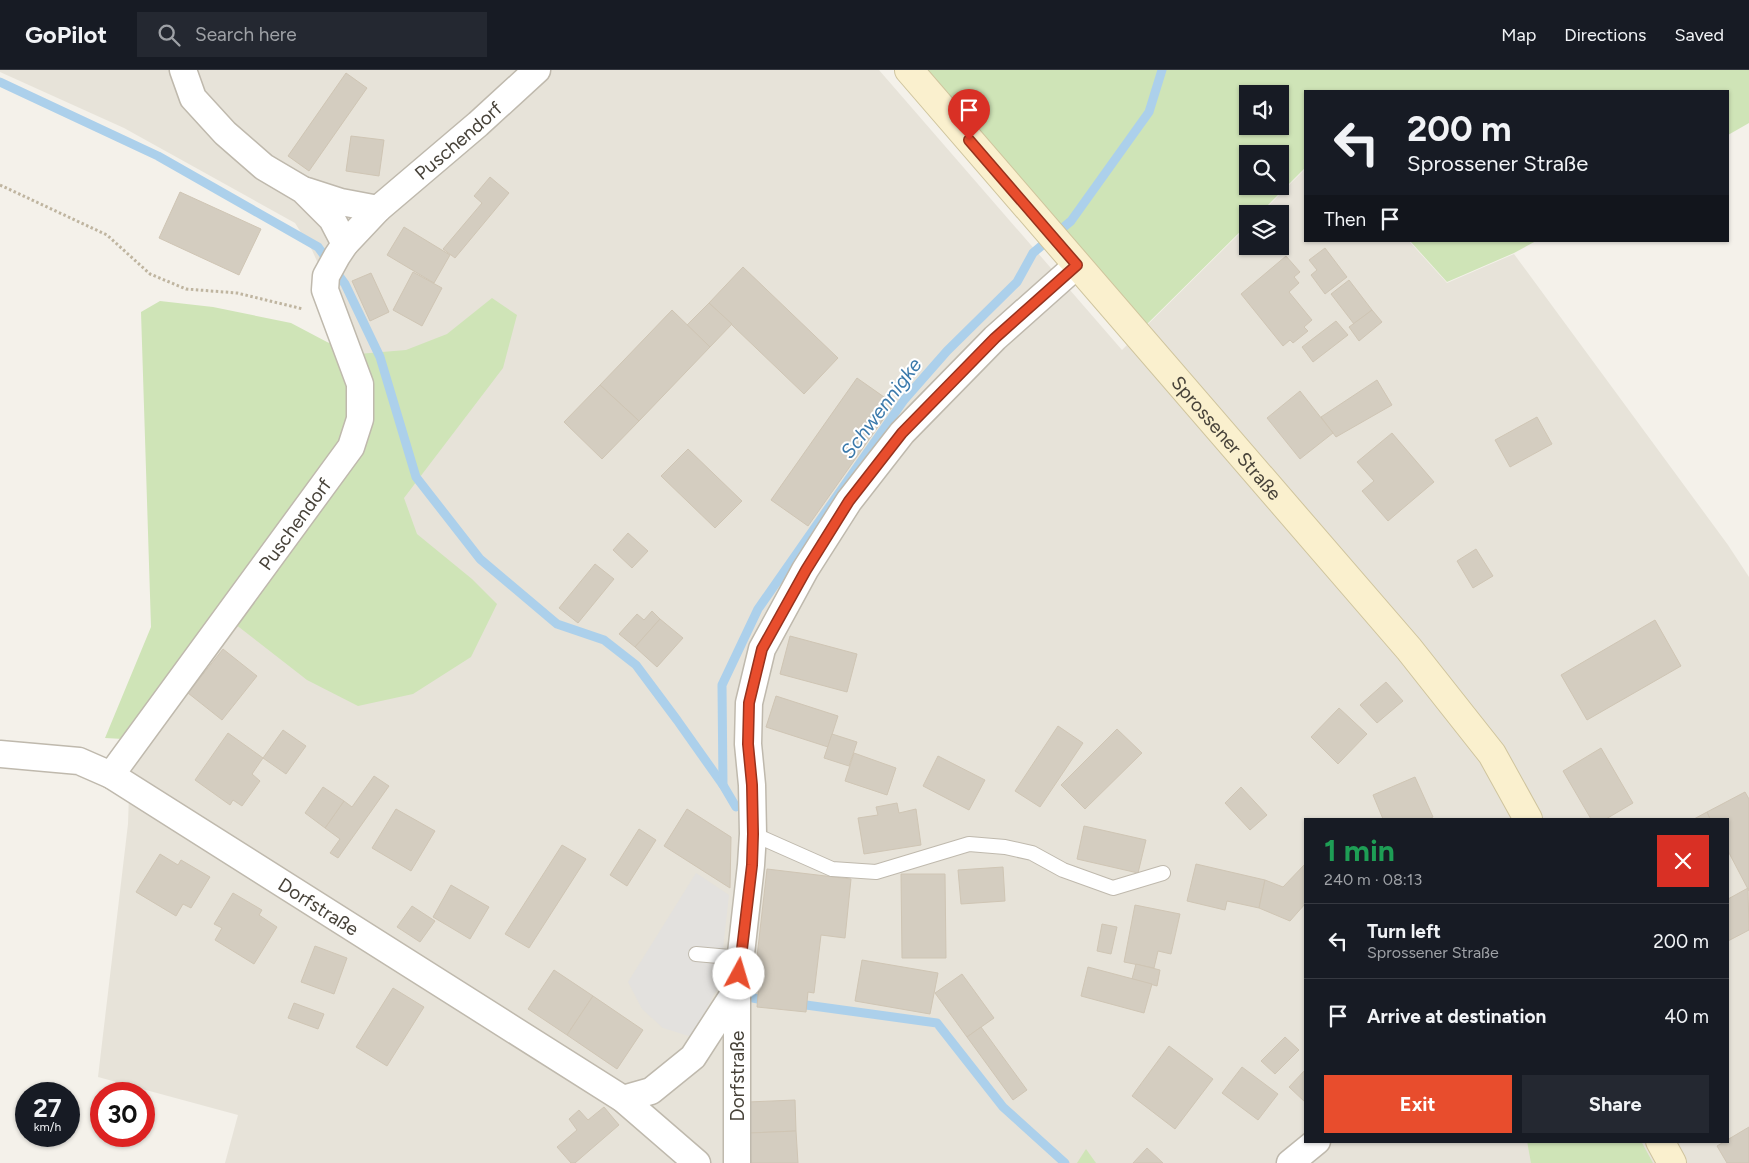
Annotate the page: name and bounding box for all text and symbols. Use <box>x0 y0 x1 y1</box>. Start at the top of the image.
search box <box>137 12 487 57</box>
text: GoPilot <box>25 20 107 49</box>
icon: search <box>155 21 183 49</box>
text: Search here <box>195 23 297 46</box>
text: Map <box>1501 24 1536 46</box>
text: Directions <box>1564 24 1646 46</box>
text: Saved <box>1674 24 1724 46</box>
map controls <box>1239 85 1289 255</box>
button: sound <box>1239 85 1289 135</box>
pin <box>948 89 990 140</box>
street label: Puschendorf <box>410 96 507 184</box>
icon: arrive <box>955 96 983 124</box>
text: 200 m <box>1407 108 1511 150</box>
icon: left <box>1324 110 1389 175</box>
button: search <box>1239 145 1289 195</box>
text: Sprossener Straße <box>1407 150 1588 177</box>
button: layers <box>1239 205 1289 255</box>
icon: arrive <box>1376 205 1404 233</box>
text: Then <box>1324 208 1366 231</box>
water label: Schwennigke <box>835 353 927 463</box>
street label: Sprossener Straße <box>1167 371 1287 505</box>
street label: Puschendorf <box>254 474 336 574</box>
text: 1 min <box>1324 832 1395 869</box>
button: close <box>1657 835 1709 887</box>
text: 240 m · 08:13 <box>1324 870 1422 889</box>
street label: Dorfstraße <box>274 872 363 940</box>
text: Turn left <box>1367 920 1441 943</box>
icon: left <box>1324 927 1352 955</box>
text: 200 m <box>1653 930 1709 953</box>
text: Sprossener Straße <box>1367 943 1499 962</box>
position arrow <box>712 947 764 999</box>
icon: arrive <box>1324 1002 1352 1030</box>
text: Arrive at destination <box>1367 1005 1546 1028</box>
text: 40 m <box>1664 1005 1709 1028</box>
street label: Dorfstraße <box>726 1031 749 1121</box>
button: Exit <box>1324 1075 1512 1133</box>
button: Share <box>1522 1075 1709 1133</box>
speed limit sign: 30 <box>90 1082 155 1147</box>
text: 27 <box>33 1093 62 1123</box>
text: km/h <box>34 1120 61 1134</box>

